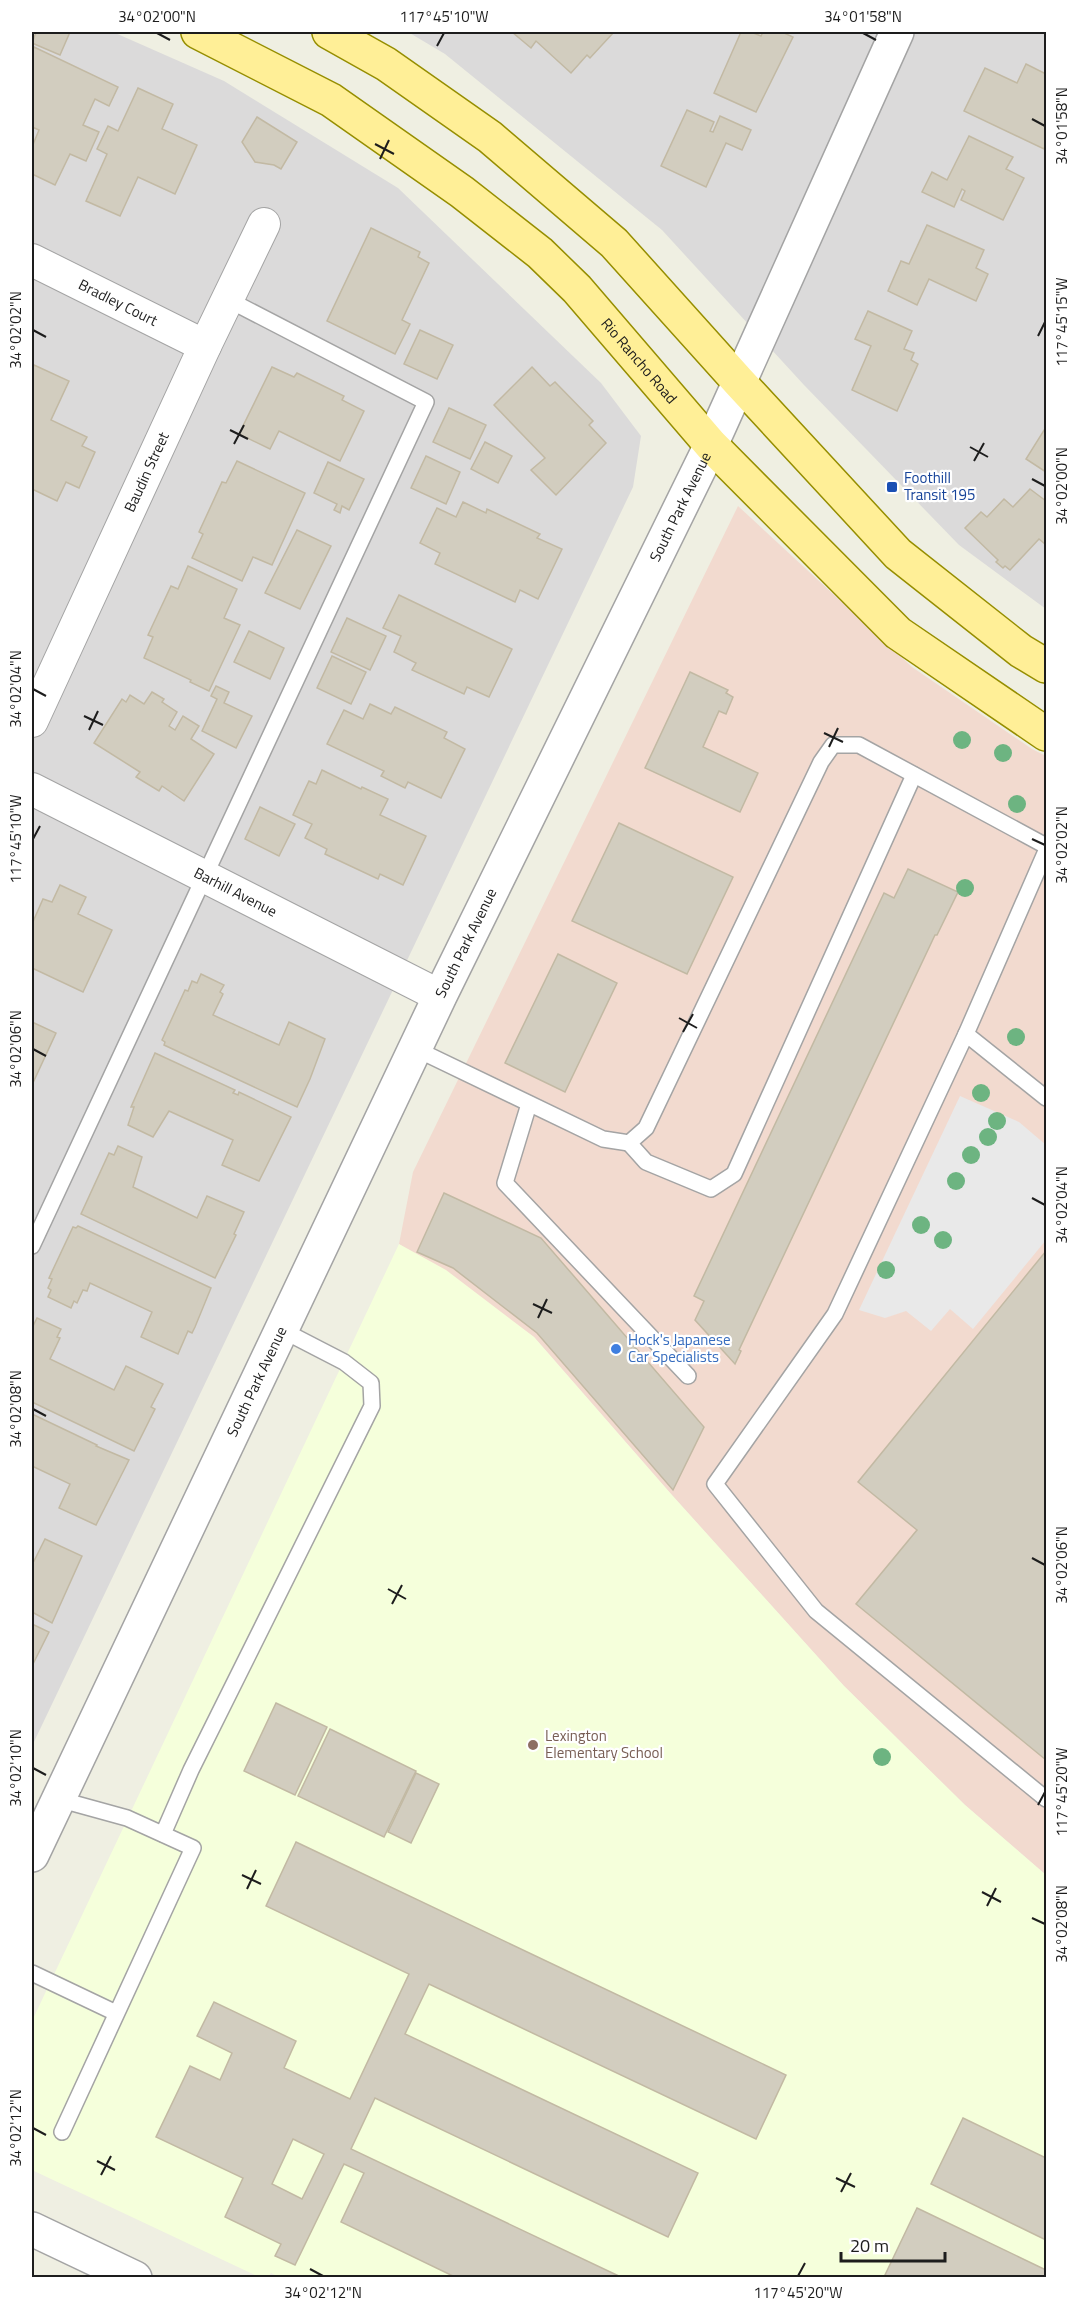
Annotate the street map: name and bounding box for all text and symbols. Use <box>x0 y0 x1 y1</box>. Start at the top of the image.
text: 34°02'00"N <box>118 5 196 28</box>
text: 117°45'10"W <box>399 5 489 28</box>
text: 34°01'58"N <box>824 5 902 28</box>
text: 34°01'58"N <box>1050 87 1073 165</box>
street label: Bradley Court <box>75 273 162 332</box>
text: 117°45'15"W <box>1050 277 1073 367</box>
text: 34°02'02"N <box>4 291 27 369</box>
street label: Rio Rancho Road <box>596 313 683 409</box>
street label: Baudin Street <box>118 427 175 516</box>
text: 34°02'00"N <box>1050 447 1073 525</box>
street label: South Park Avenue <box>643 448 717 565</box>
place label: Foothill Transit 195 <box>904 466 975 506</box>
marker: Foothill Transit 195 <box>885 480 899 494</box>
text: 34°02'04"N <box>4 650 27 728</box>
text: 117°45'10"W <box>4 794 27 884</box>
text: 34°02'02"N <box>1050 806 1073 884</box>
street label: Barhill Avenue <box>190 861 281 922</box>
street label: South Park Avenue <box>429 884 502 1002</box>
text: 34°02'06"N <box>4 1010 27 1088</box>
text: 34°02'04"N <box>1050 1166 1073 1244</box>
street label: South Park Avenue <box>220 1322 292 1440</box>
place label: Hock's Japanese Car Specialists <box>628 1328 730 1368</box>
marker: Hock's Japanese Car Specialists <box>609 1342 623 1356</box>
text: 34°02'08"N <box>4 1370 27 1448</box>
text: 34°02'06"N <box>1050 1526 1073 1604</box>
place label: Lexington Elementary School <box>545 1724 663 1764</box>
text: 34°02'10"N <box>4 1729 27 1807</box>
marker: Lexington Elementary School <box>526 1738 540 1752</box>
text: 117°45'20"W <box>1050 1747 1073 1837</box>
text: 34°02'08"N <box>1050 1885 1073 1963</box>
text: 34°02'12"N <box>4 2089 27 2167</box>
scale bar <box>841 2225 944 2263</box>
text: 20 m <box>850 2232 889 2259</box>
text: 34°02'12"N <box>284 2281 362 2304</box>
text: 117°45'20"W <box>753 2281 843 2304</box>

